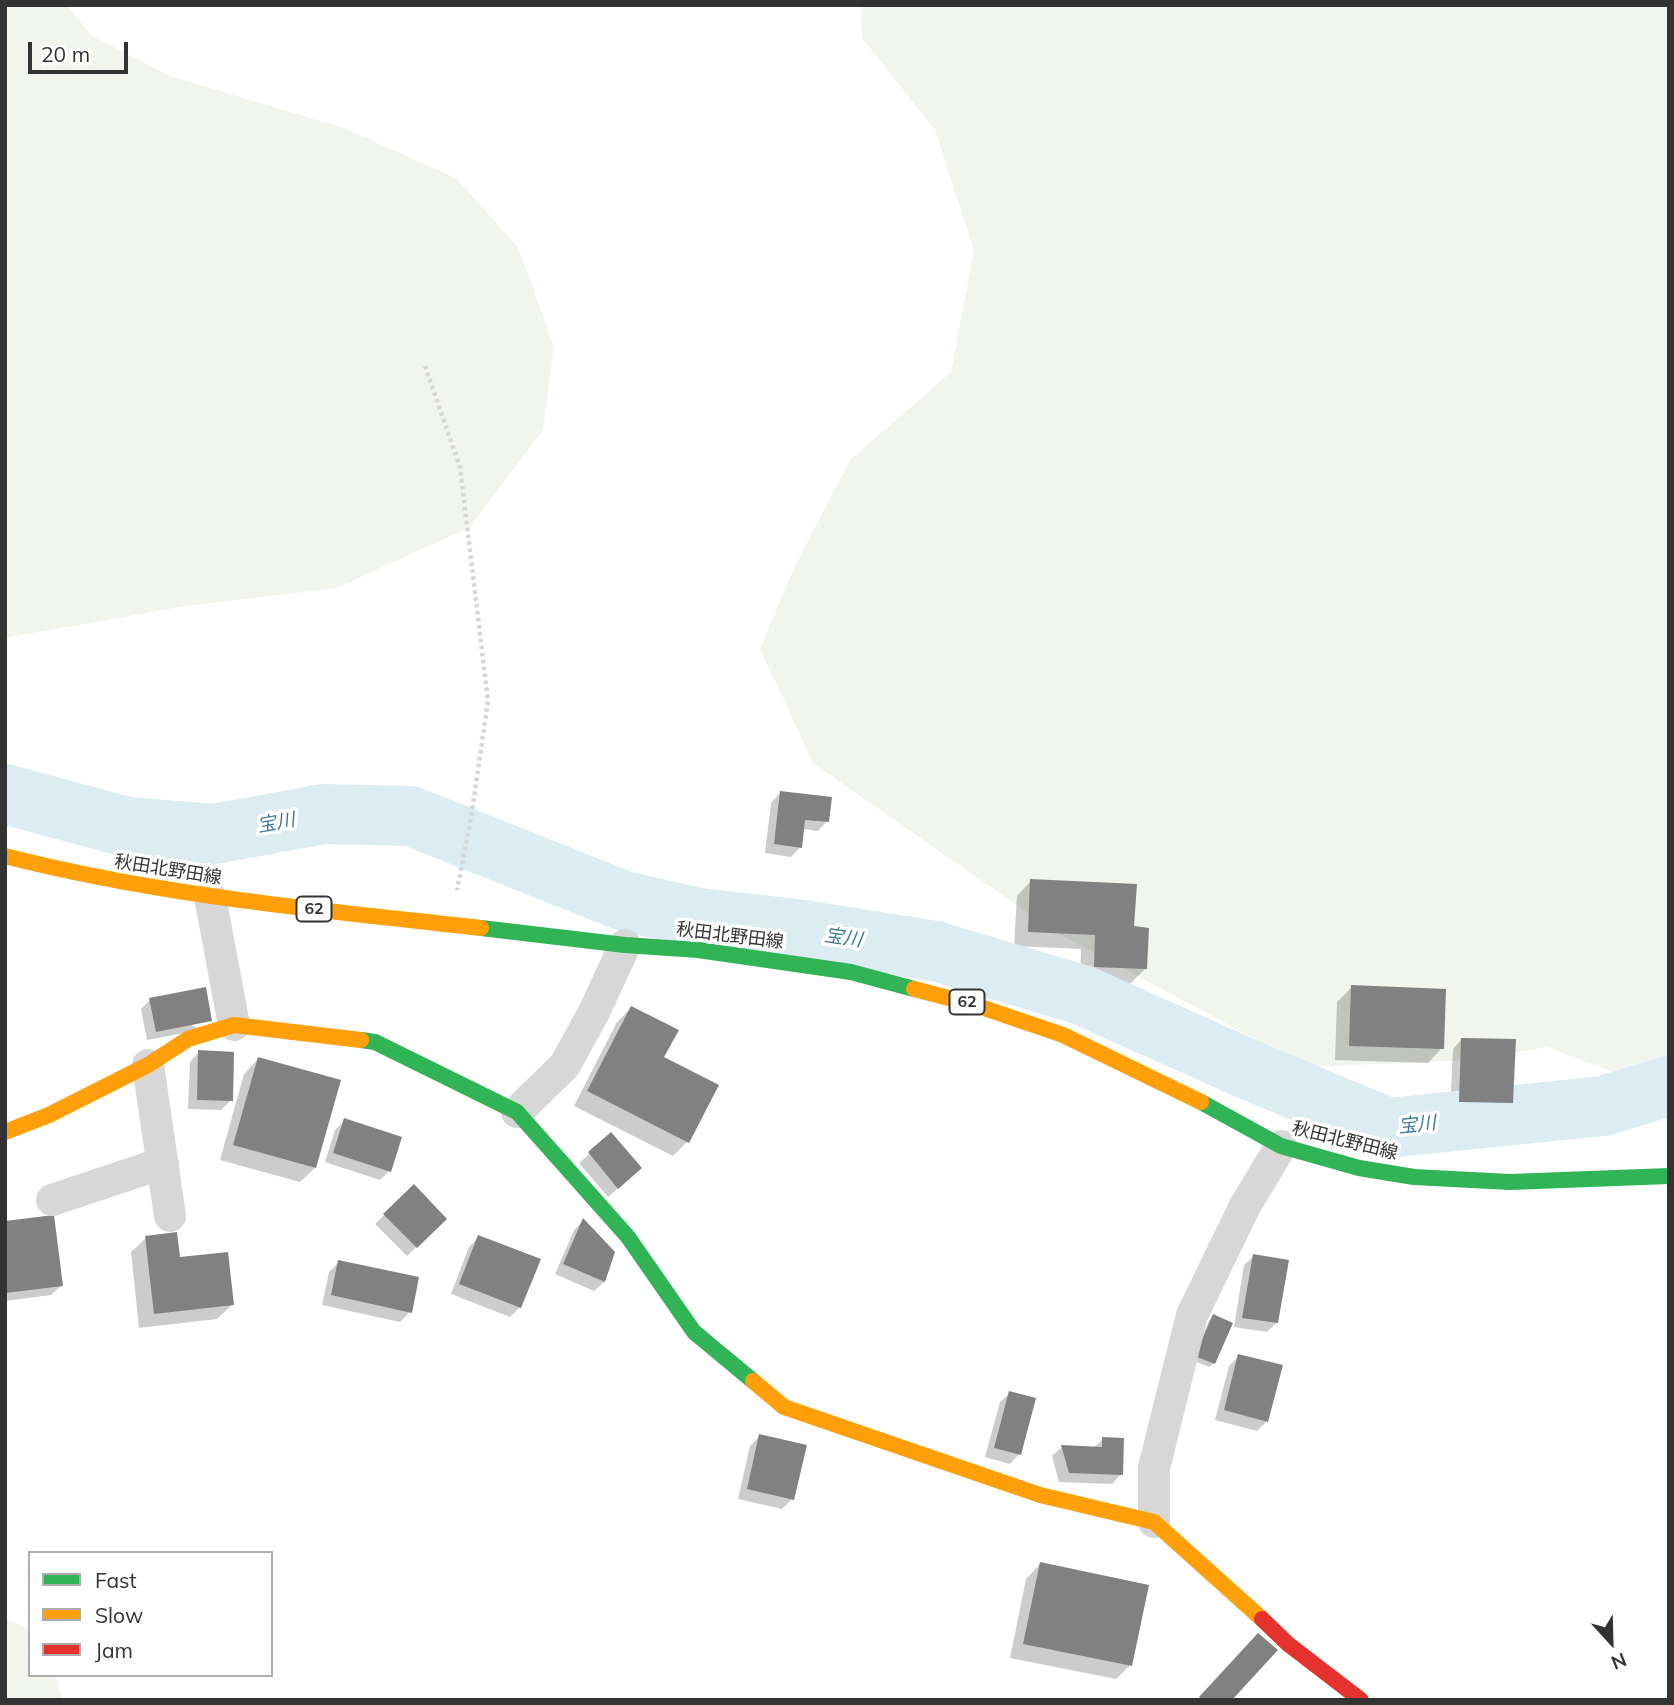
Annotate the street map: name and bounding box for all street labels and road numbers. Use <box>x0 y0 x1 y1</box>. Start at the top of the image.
street label: 秋田北野田線 <box>113 851 223 889</box>
road number: 62 <box>296 897 332 922</box>
street label: 秋田北野田線 <box>675 919 785 953</box>
road number: 62 <box>950 990 984 1014</box>
street label: 秋田北野田線 <box>1290 1117 1400 1165</box>

